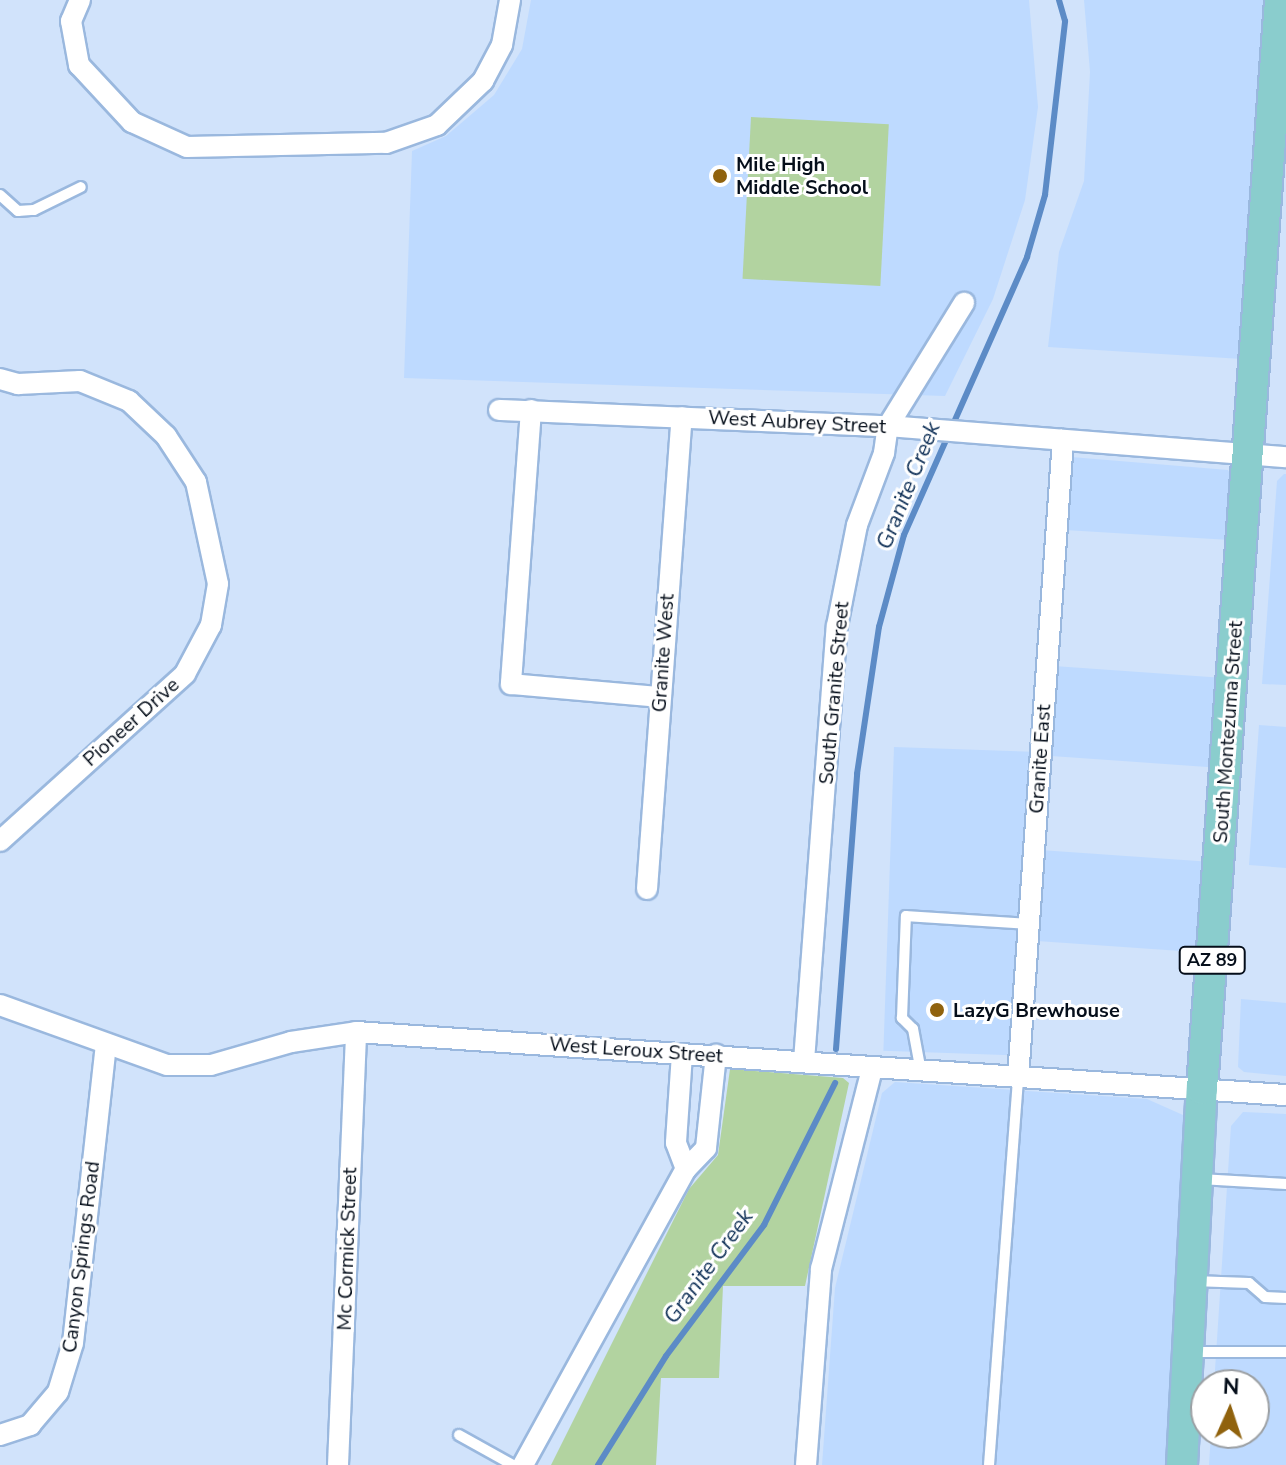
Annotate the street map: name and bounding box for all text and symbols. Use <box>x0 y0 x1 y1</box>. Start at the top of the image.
place label: Mile High Middle School <box>736 152 868 199</box>
marker: Mile High Middle School <box>711 167 729 185</box>
street label: West Aubrey Street <box>707 405 887 439</box>
water label: Granite Creek <box>871 419 947 553</box>
street label: Granite West <box>647 593 679 713</box>
street label: South Granite Street <box>814 601 854 785</box>
street label: South Montezuma Street <box>1208 620 1248 844</box>
street label: Pioneer Drive <box>78 673 184 771</box>
street label: Granite East <box>1024 704 1056 814</box>
road number: AZ 89 <box>1178 946 1246 974</box>
place label: LazyG Brewhouse <box>953 998 1120 1022</box>
marker: LazyG Brewhouse <box>928 1001 946 1019</box>
street label: West Leroux Street <box>548 1032 724 1068</box>
street label: Canyon Springs Road <box>57 1160 105 1354</box>
street label: Mc Cormick Street <box>332 1167 362 1331</box>
water label: Granite Creek <box>659 1205 759 1329</box>
north arrow <box>1190 1369 1270 1449</box>
text: N <box>1222 1372 1240 1402</box>

